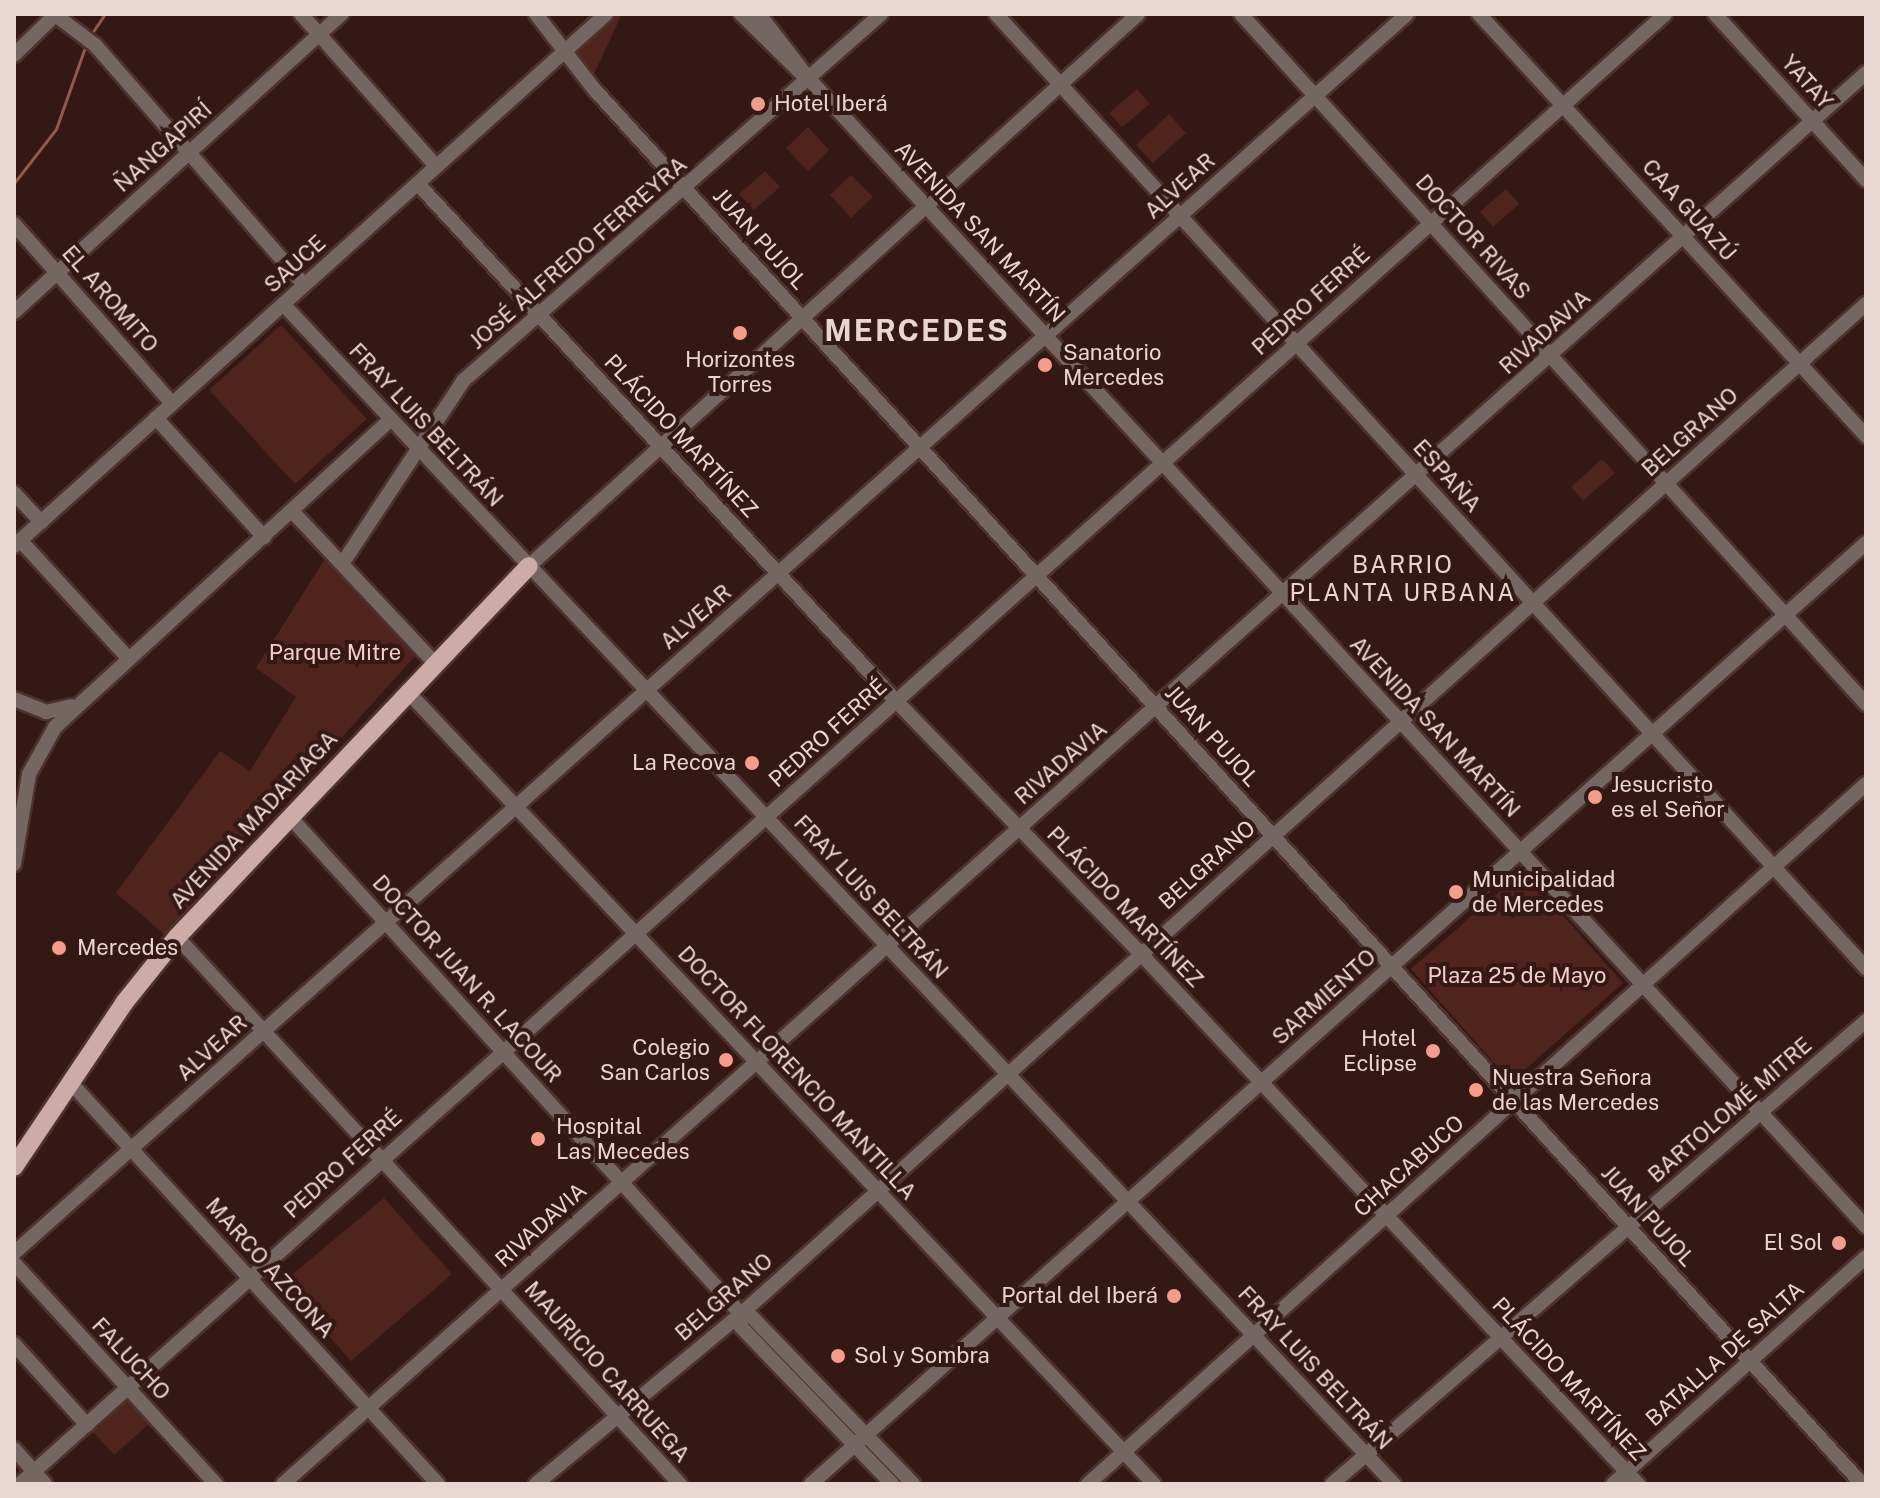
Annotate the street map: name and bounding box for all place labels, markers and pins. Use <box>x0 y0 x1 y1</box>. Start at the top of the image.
place label: Hotel Iberá <box>774 91 888 117</box>
marker: Hotel Iberá <box>749 95 767 113</box>
marker: Horizontes Torres <box>731 324 749 342</box>
place label: Sanatorio Mercedes <box>1063 339 1164 390</box>
place label: Horizontes Torres <box>685 346 795 398</box>
marker: Sanatorio Mercedes <box>1034 354 1056 376</box>
place label: La Recova <box>632 750 736 776</box>
marker: La Recova <box>743 754 761 772</box>
place label: Jesucristo es el Señor <box>1611 771 1725 822</box>
marker: Jesucristo es el Señor <box>1586 788 1604 806</box>
place label: Municipalidad de Mercedes <box>1472 866 1615 918</box>
marker: Municipalidad de Mercedes <box>1447 883 1465 901</box>
place label: Mercedes <box>77 935 178 961</box>
marker: Mercedes <box>48 937 70 959</box>
place label: Hotel Eclipse <box>1343 1025 1417 1076</box>
place label: Colegio San Carlos <box>600 1034 710 1086</box>
marker: Hotel Eclipse <box>1424 1042 1442 1060</box>
marker: Colegio San Carlos <box>717 1051 735 1069</box>
place label: Nuestra Señora de las Mercedes <box>1492 1064 1659 1116</box>
marker: Nuestra Señora de las Mercedes <box>1467 1081 1485 1099</box>
place label: Hospital Las Mecedes <box>556 1113 690 1164</box>
marker: Hospital Las Mecedes <box>527 1128 549 1150</box>
place label: El Sol <box>1764 1230 1823 1256</box>
marker: El Sol <box>1830 1234 1848 1252</box>
place label: Portal del Iberá <box>1001 1283 1158 1309</box>
marker: Portal del Iberá <box>1165 1287 1183 1305</box>
place label: Sol y Sombra <box>854 1343 990 1369</box>
marker: Sol y Sombra <box>829 1347 847 1365</box>

